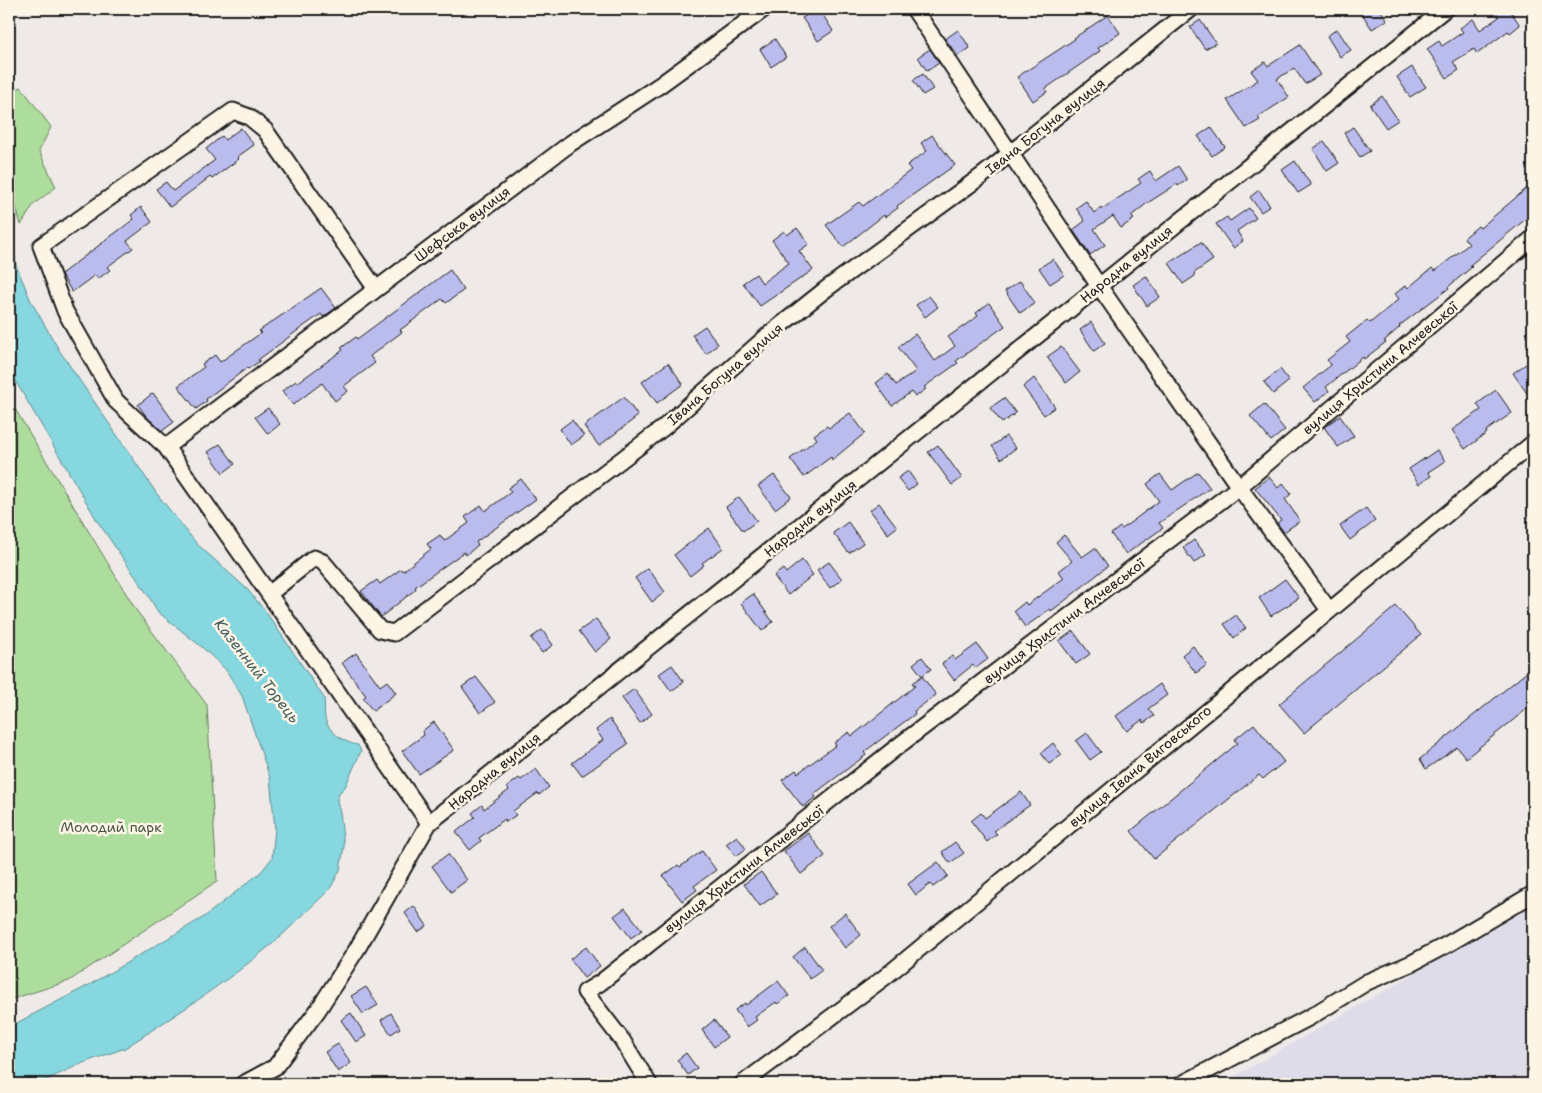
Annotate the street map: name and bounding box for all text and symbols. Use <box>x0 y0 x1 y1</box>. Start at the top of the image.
street label: Івана Богуна вулиця <box>982 74 1108 178</box>
street label: Шефська вулиця <box>411 182 513 266</box>
street label: Народна вулиця <box>1076 221 1176 307</box>
street label: вулиця Христини Алчевської <box>1299 297 1462 438</box>
street label: Івана Богуна вулиця <box>664 319 786 429</box>
street label: Народна вулиця <box>760 475 860 561</box>
street label: вулиця Христини Алчевської <box>980 554 1149 688</box>
water label: Казенний Торець <box>210 615 304 728</box>
street label: вулиця Івана Виговського <box>1065 701 1215 831</box>
street label: Народна вулиця <box>444 728 544 814</box>
street label: вулиця Христини Алчевської <box>661 801 828 937</box>
park label: Молодий парк <box>60 818 162 836</box>

